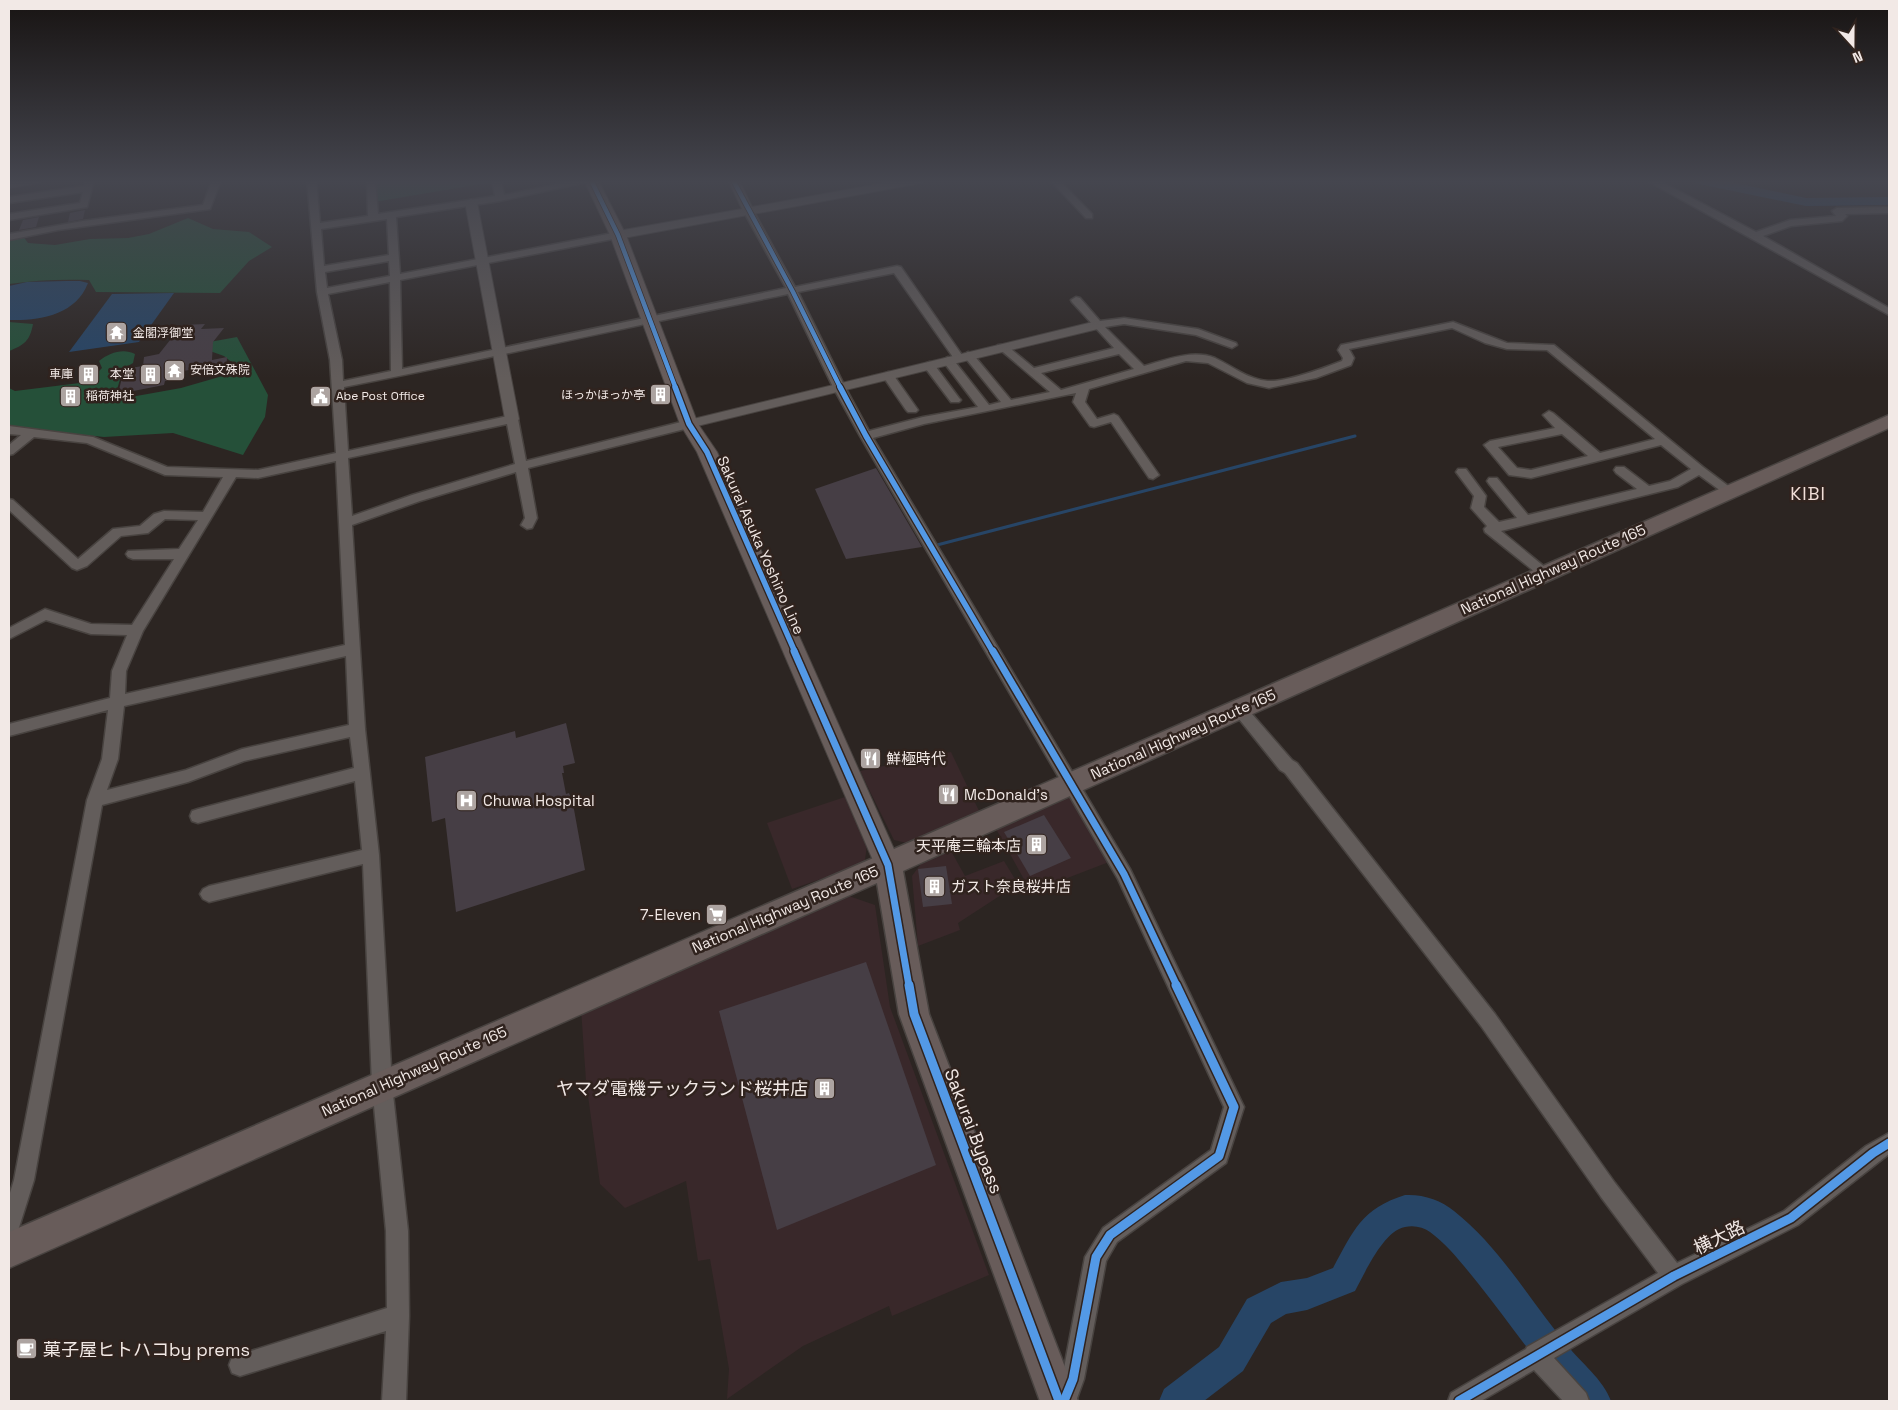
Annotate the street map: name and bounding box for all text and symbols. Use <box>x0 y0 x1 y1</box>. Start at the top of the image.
north arrow <box>1828 20 1878 70</box>
text: N <box>1850 47 1865 67</box>
temple icon: 金閣浮御堂 <box>105 321 129 345</box>
place label: 金閣浮御堂 <box>133 325 193 341</box>
temple icon: 安倍文殊院 <box>162 358 186 382</box>
building icon: 車庫 <box>77 362 101 386</box>
building icon: 本堂 <box>138 362 162 386</box>
place label: 安倍文殊院 <box>190 362 250 378</box>
place label: 車庫 <box>49 366 73 382</box>
place label: 本堂 <box>110 366 134 382</box>
building icon: ほっかほっか亭 <box>649 383 673 407</box>
building icon: 稲荷神社 <box>58 384 82 408</box>
public building icon: Abe Post Office <box>308 384 332 408</box>
place label: ほっかほっか亭 <box>561 387 645 403</box>
place label: 稲荷神社 <box>86 388 134 404</box>
place label: Abe Post Office <box>336 388 425 404</box>
street label: Sakurai Asuka Yoshino Line <box>713 453 809 637</box>
district label: KIBI <box>1790 482 1826 505</box>
street label: National Highway Route 165 <box>1457 520 1649 618</box>
street label: National Highway Route 165 <box>1087 685 1279 783</box>
restaurant icon: 鮮極時代 <box>858 746 882 770</box>
place label: 鮮極時代 <box>886 749 946 768</box>
restaurant icon: McDonald's <box>936 782 960 806</box>
place label: McDonald's <box>964 785 1048 804</box>
hospital icon: Chuwa Hospital <box>455 788 479 812</box>
place label: Chuwa Hospital <box>483 791 595 810</box>
building icon: 天平庵三輪本店 <box>1025 833 1049 857</box>
place label: 天平庵三輪本店 <box>916 836 1021 855</box>
street label: National Highway Route 165 <box>689 861 881 957</box>
building icon: ガスト奈良桜井店 <box>923 874 947 898</box>
place label: ガスト奈良桜井店 <box>951 877 1071 896</box>
supermarket icon: 7-Eleven <box>705 902 729 926</box>
place label: 7-Eleven <box>640 905 701 924</box>
street label: National Highway Route 165 <box>318 1022 510 1120</box>
street label: Sakurai Bypass <box>940 1065 1008 1197</box>
building icon: ヤマダ電機テックランド桜井店 <box>812 1076 836 1100</box>
place label: ヤマダ電機テックランド桜井店 <box>556 1077 808 1100</box>
street label: 横大路 <box>1690 1215 1748 1259</box>
cafe icon: 菓子屋ヒトハコby prems <box>15 1337 39 1361</box>
place label: 菓子屋ヒトハコby prems <box>43 1338 250 1361</box>

